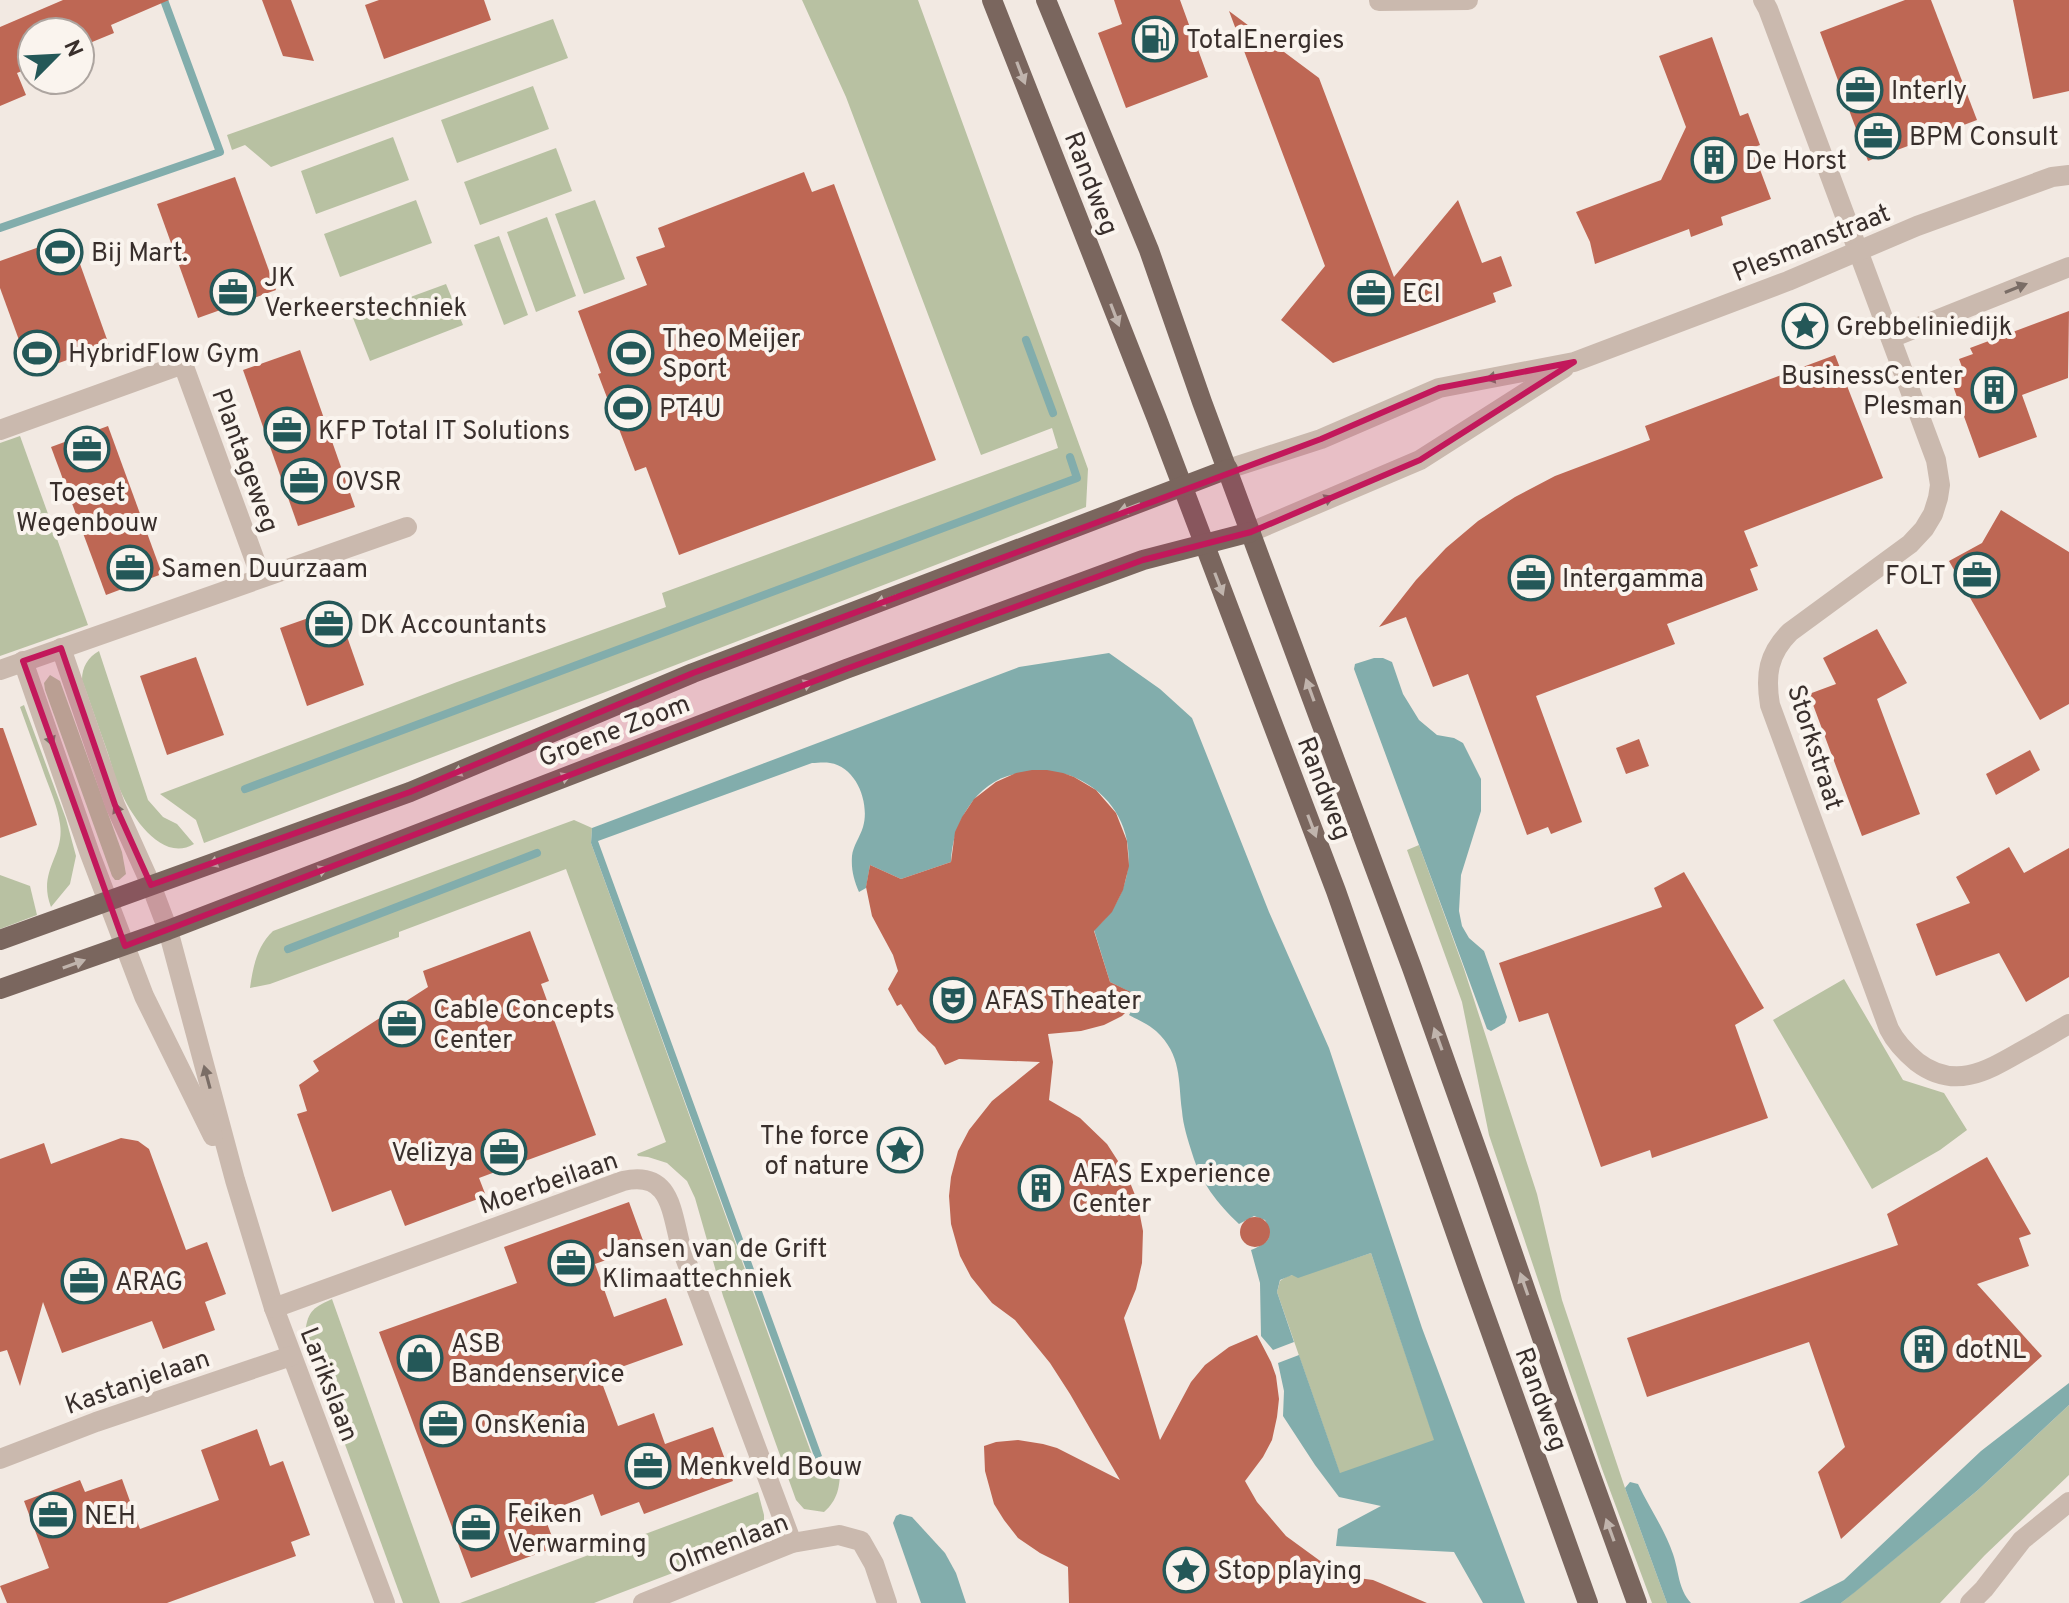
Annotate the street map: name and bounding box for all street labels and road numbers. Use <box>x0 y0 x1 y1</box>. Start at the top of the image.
street label: Randweg <box>1055 128 1124 240</box>
street label: Plesmanstraat <box>1728 198 1896 291</box>
street label: Plantageweg <box>202 384 285 537</box>
street label: Storkstraat <box>1778 681 1849 815</box>
street label: Groene Zoom <box>535 688 695 776</box>
street label: Randweg <box>1288 733 1357 845</box>
street label: Moerbeilaan <box>475 1145 623 1224</box>
street label: Larikslaan <box>291 1323 365 1447</box>
street label: Kastanjelaan <box>61 1343 215 1424</box>
street label: Randweg <box>1506 1343 1574 1456</box>
street label: Olmenlaan <box>664 1507 794 1583</box>

